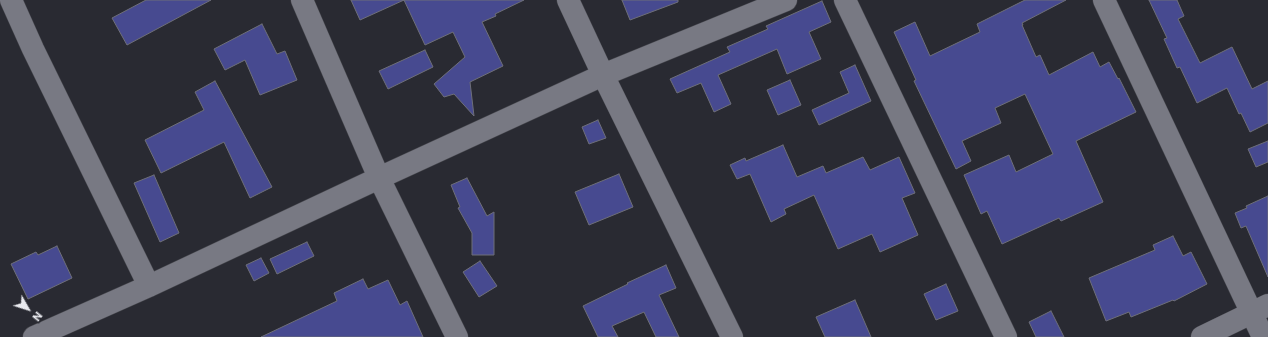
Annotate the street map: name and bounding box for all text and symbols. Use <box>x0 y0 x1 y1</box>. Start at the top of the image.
north arrow <box>8 289 48 329</box>
text: N <box>30 310 45 324</box>

